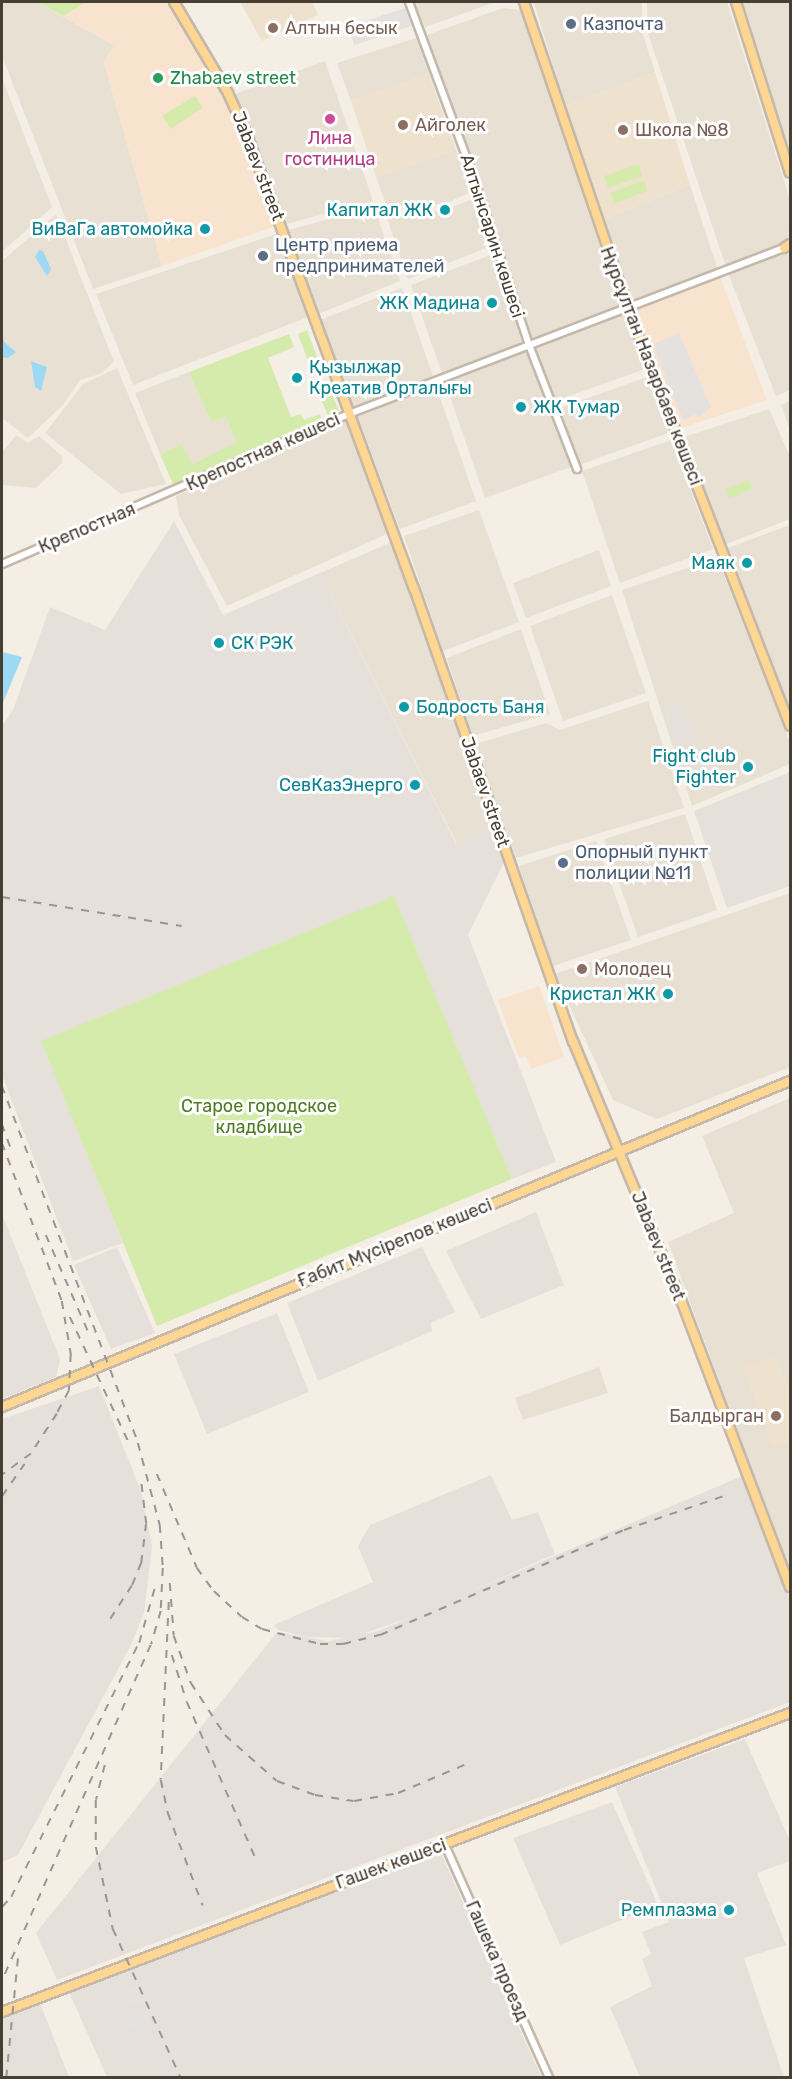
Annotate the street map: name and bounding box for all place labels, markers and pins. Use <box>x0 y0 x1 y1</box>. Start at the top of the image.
place label: Казпочта <box>583 13 664 35</box>
place label: Алтын бесык <box>285 17 398 39</box>
marker: Казпочта <box>564 17 578 31</box>
marker: Алтын бесык <box>266 21 280 35</box>
place label: Zhabaev street <box>170 67 296 89</box>
marker: Zhabaev street <box>151 71 165 85</box>
marker: Лина гостиница <box>323 112 337 126</box>
place label: Айголек <box>415 114 486 136</box>
marker: Айголек <box>396 118 410 132</box>
place label: Школа №8 <box>635 119 729 141</box>
marker: Школа №8 <box>616 123 630 137</box>
place label: Лина гостиница <box>285 128 375 170</box>
place label: Капитал ЖК <box>327 199 433 221</box>
marker: Капитал ЖК <box>438 203 452 217</box>
place label: ВиВаГа автомойка <box>32 218 193 240</box>
marker: ВиВаГа автомойка <box>198 222 212 236</box>
place label: Центр приема предпринимателей <box>275 235 444 278</box>
marker: Центр приема предпринимателей <box>256 249 270 263</box>
place label: ЖК Мадина <box>379 292 480 314</box>
marker: ЖК Мадина <box>485 296 499 310</box>
place label: Қызылжар Креатив Орталығы <box>309 357 472 400</box>
marker: Қызылжар Креатив Орталығы <box>290 371 304 385</box>
place label: ЖК Тумар <box>533 396 620 418</box>
marker: ЖК Тумар <box>514 400 528 414</box>
place label: Маяк <box>691 552 735 574</box>
marker: Маяк <box>740 556 754 570</box>
place label: СК РЭК <box>231 632 294 654</box>
marker: СК РЭК <box>212 636 226 650</box>
place label: Бодрость Баня <box>416 696 545 718</box>
marker: Бодрость Баня <box>397 700 411 714</box>
place label: Fight club Fighter <box>652 746 736 789</box>
marker: Fight club Fighter <box>741 760 755 774</box>
place label: СевКазЭнерго <box>279 774 403 796</box>
marker: СевКазЭнерго <box>408 778 422 792</box>
place label: Опорный пункт полиции №11 <box>575 842 708 884</box>
marker: Опорный пункт полиции №11 <box>556 856 570 870</box>
place label: Молодец <box>594 958 671 980</box>
marker: Молодец <box>575 962 589 976</box>
place label: Кристал ЖК <box>549 983 656 1005</box>
marker: Кристал ЖК <box>661 987 675 1001</box>
place label: Балдырган <box>669 1405 764 1427</box>
marker: Балдырган <box>769 1409 783 1423</box>
place label: Ремплазма <box>621 1899 717 1921</box>
marker: Ремплазма <box>722 1903 736 1917</box>

